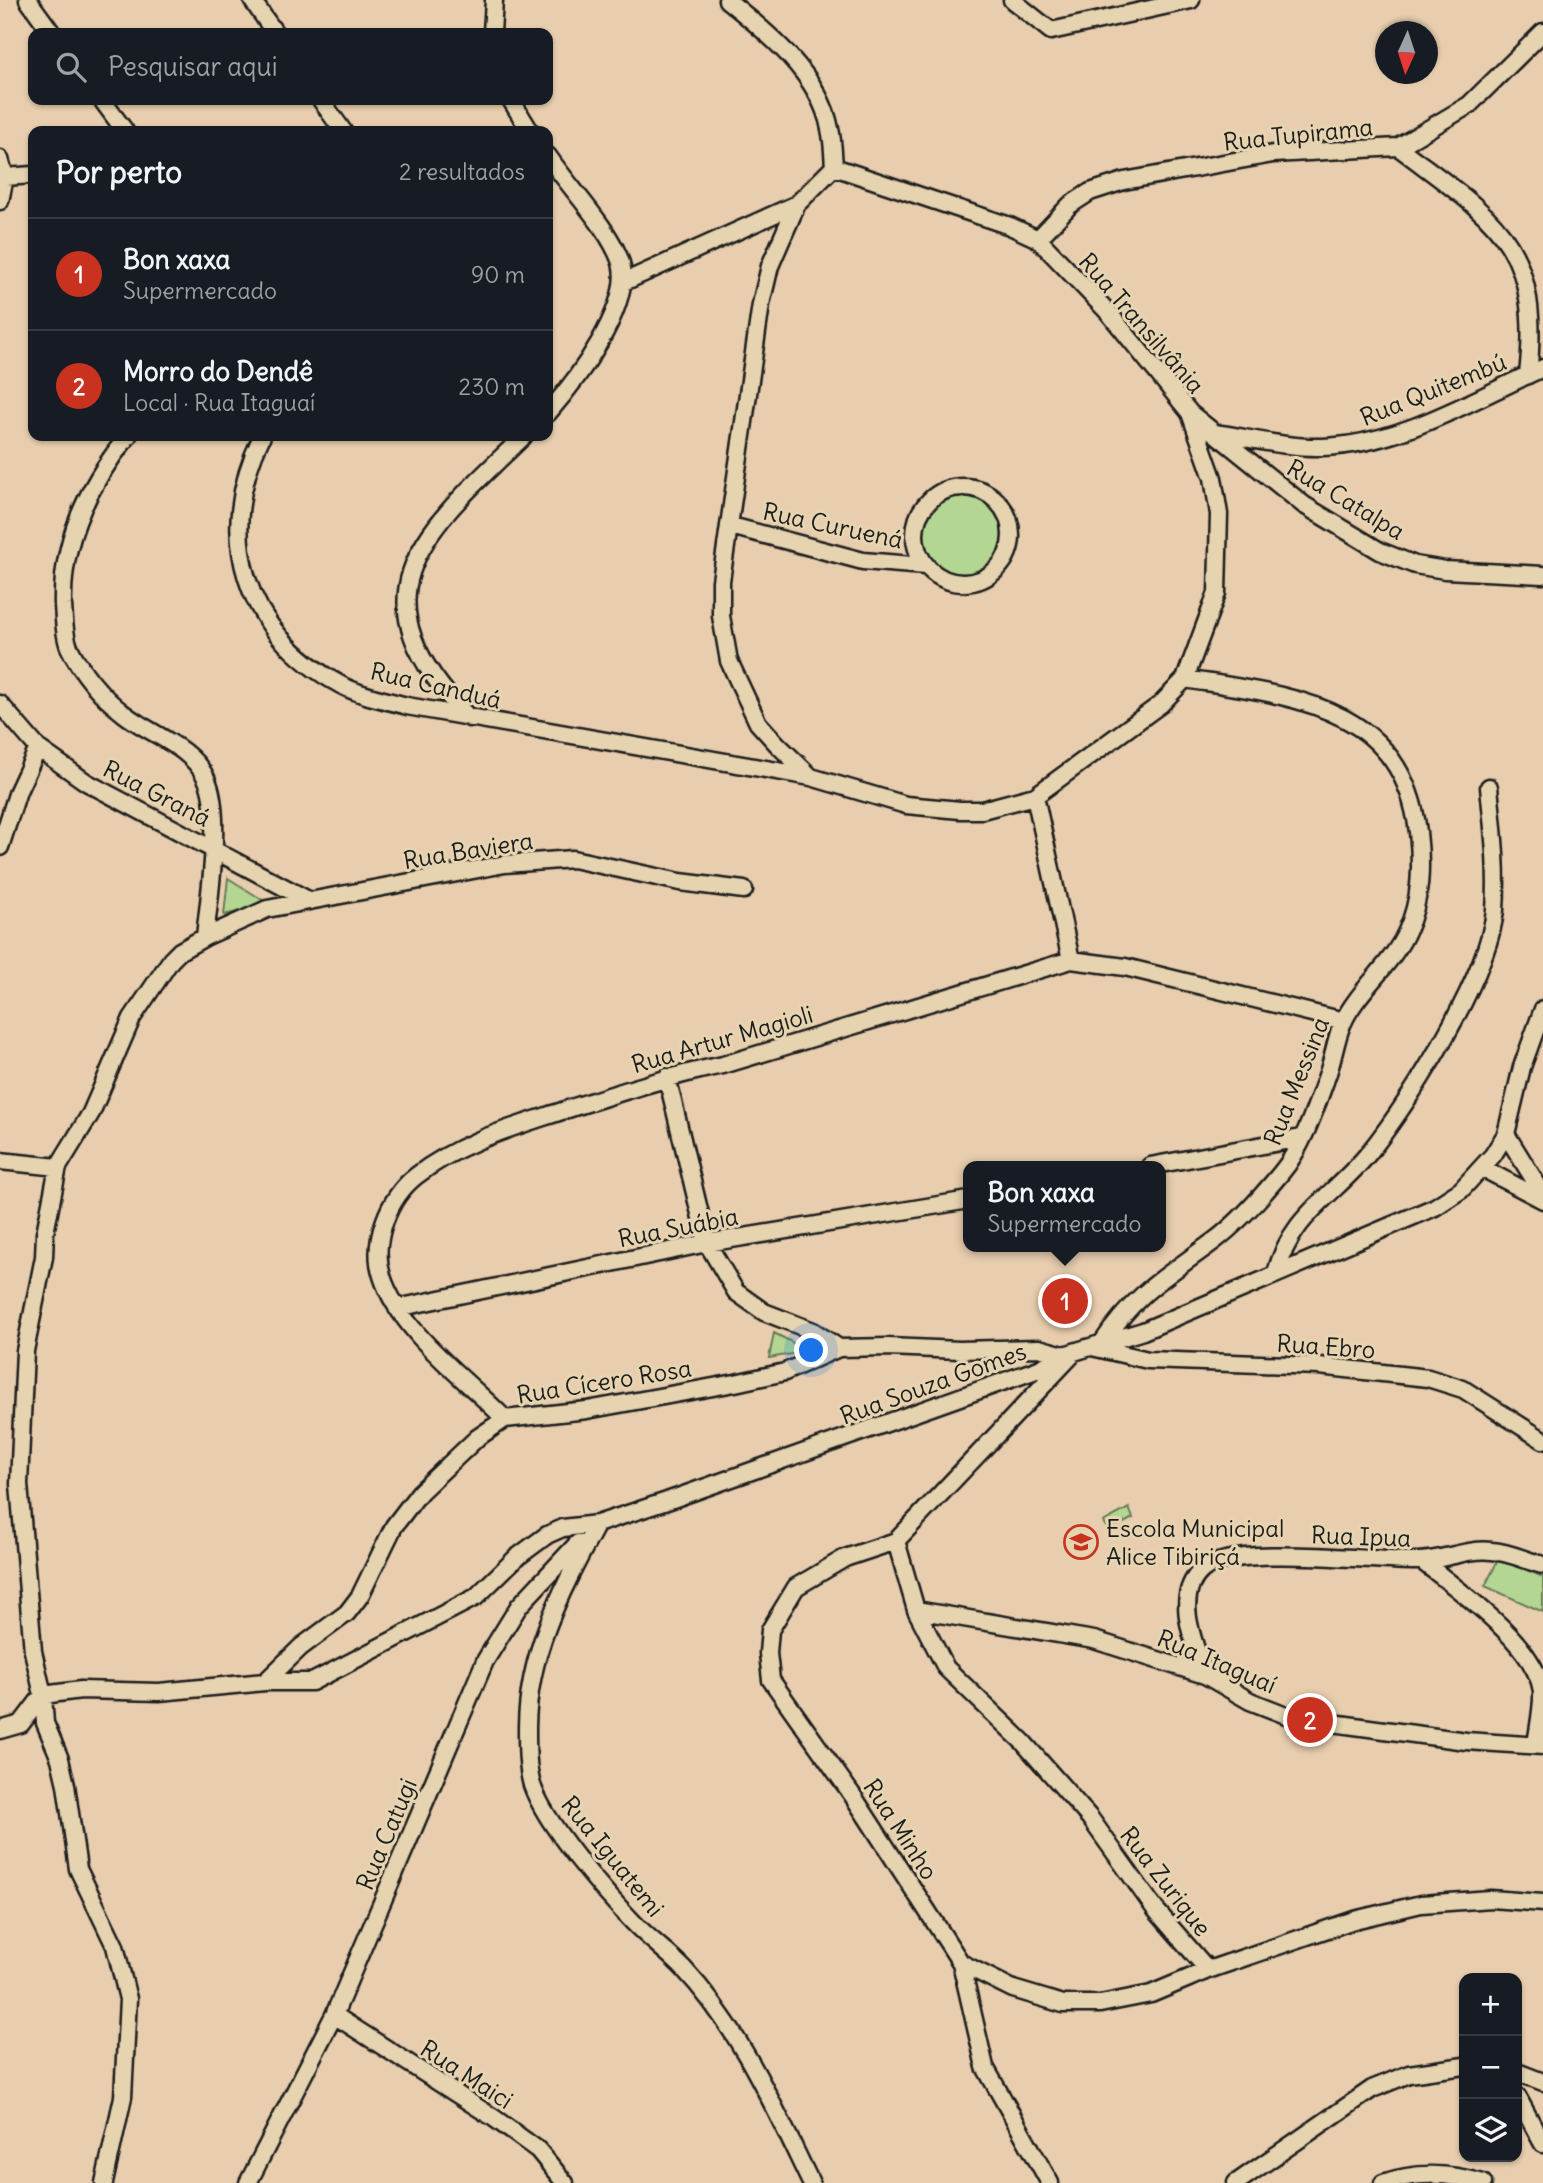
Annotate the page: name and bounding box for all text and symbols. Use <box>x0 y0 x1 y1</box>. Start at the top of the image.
north arrow <box>1375 21 1438 84</box>
search box <box>28 28 553 105</box>
icon: search <box>52 48 90 86</box>
text: Pesquisar aqui <box>108 50 277 83</box>
street label: Rua Tupirama <box>1222 111 1374 157</box>
text: Por perto <box>56 153 182 191</box>
text: 2 resultados <box>399 157 525 186</box>
text: Bon xaxa <box>123 243 230 276</box>
street label: Rua Transilvânia <box>1073 247 1211 399</box>
text: 1 <box>74 260 84 289</box>
text: 90 m <box>471 260 525 289</box>
text: Supermercado <box>123 276 277 305</box>
street label: Rua Quitembú <box>1356 346 1510 432</box>
text: Morro do Dendê <box>123 355 313 388</box>
text: 2 <box>73 372 85 401</box>
text: 230 m <box>459 372 525 401</box>
text: Local · Rua Itaguaí <box>123 388 315 417</box>
street label: Rua Catalpa <box>1282 452 1410 546</box>
street label: Rua Curuená <box>760 496 906 554</box>
street label: Rua Canduá <box>368 655 504 715</box>
street label: Rua Graná <box>98 753 216 833</box>
street label: Rua Baviera <box>401 825 535 875</box>
street label: Rua Artur Magioli <box>628 999 816 1079</box>
street label: Rua Messina <box>1257 1013 1335 1149</box>
popup <box>963 1161 1166 1252</box>
text: Bon xaxa <box>988 1176 1095 1209</box>
street label: Rua Suábia <box>615 1201 741 1253</box>
text: Supermercado <box>988 1209 1141 1238</box>
pin: 1 <box>1042 1275 1088 1327</box>
street label: Rua Ebro <box>1276 1328 1376 1364</box>
your location <box>794 1333 828 1367</box>
street label: Rua Souza Gomes <box>836 1335 1030 1431</box>
street label: Rua Cícero Rosa <box>515 1352 693 1410</box>
place label: Escola Municipal Alice Tibiriçá <box>1106 1513 1284 1571</box>
street label: Rua Ipua <box>1310 1519 1412 1553</box>
school or university icon: Escola Municipal Alice Tibiriçá <box>1062 1523 1100 1561</box>
street label: Rua Itaguaí <box>1153 1622 1281 1700</box>
pin: 2 <box>1287 1694 1333 1746</box>
street label: Rua Minho <box>857 1773 945 1885</box>
street label: Rua Catugi <box>349 1774 423 1894</box>
street label: Rua Iguatemi <box>555 1790 671 1922</box>
street label: Rua Zurique <box>1114 1820 1218 1942</box>
map controls <box>1459 1973 1522 2162</box>
button: + <box>1459 1973 1522 2036</box>
street label: Rua Maici <box>415 2033 519 2115</box>
button: − <box>1459 2036 1522 2099</box>
button: layers <box>1459 2099 1522 2162</box>

